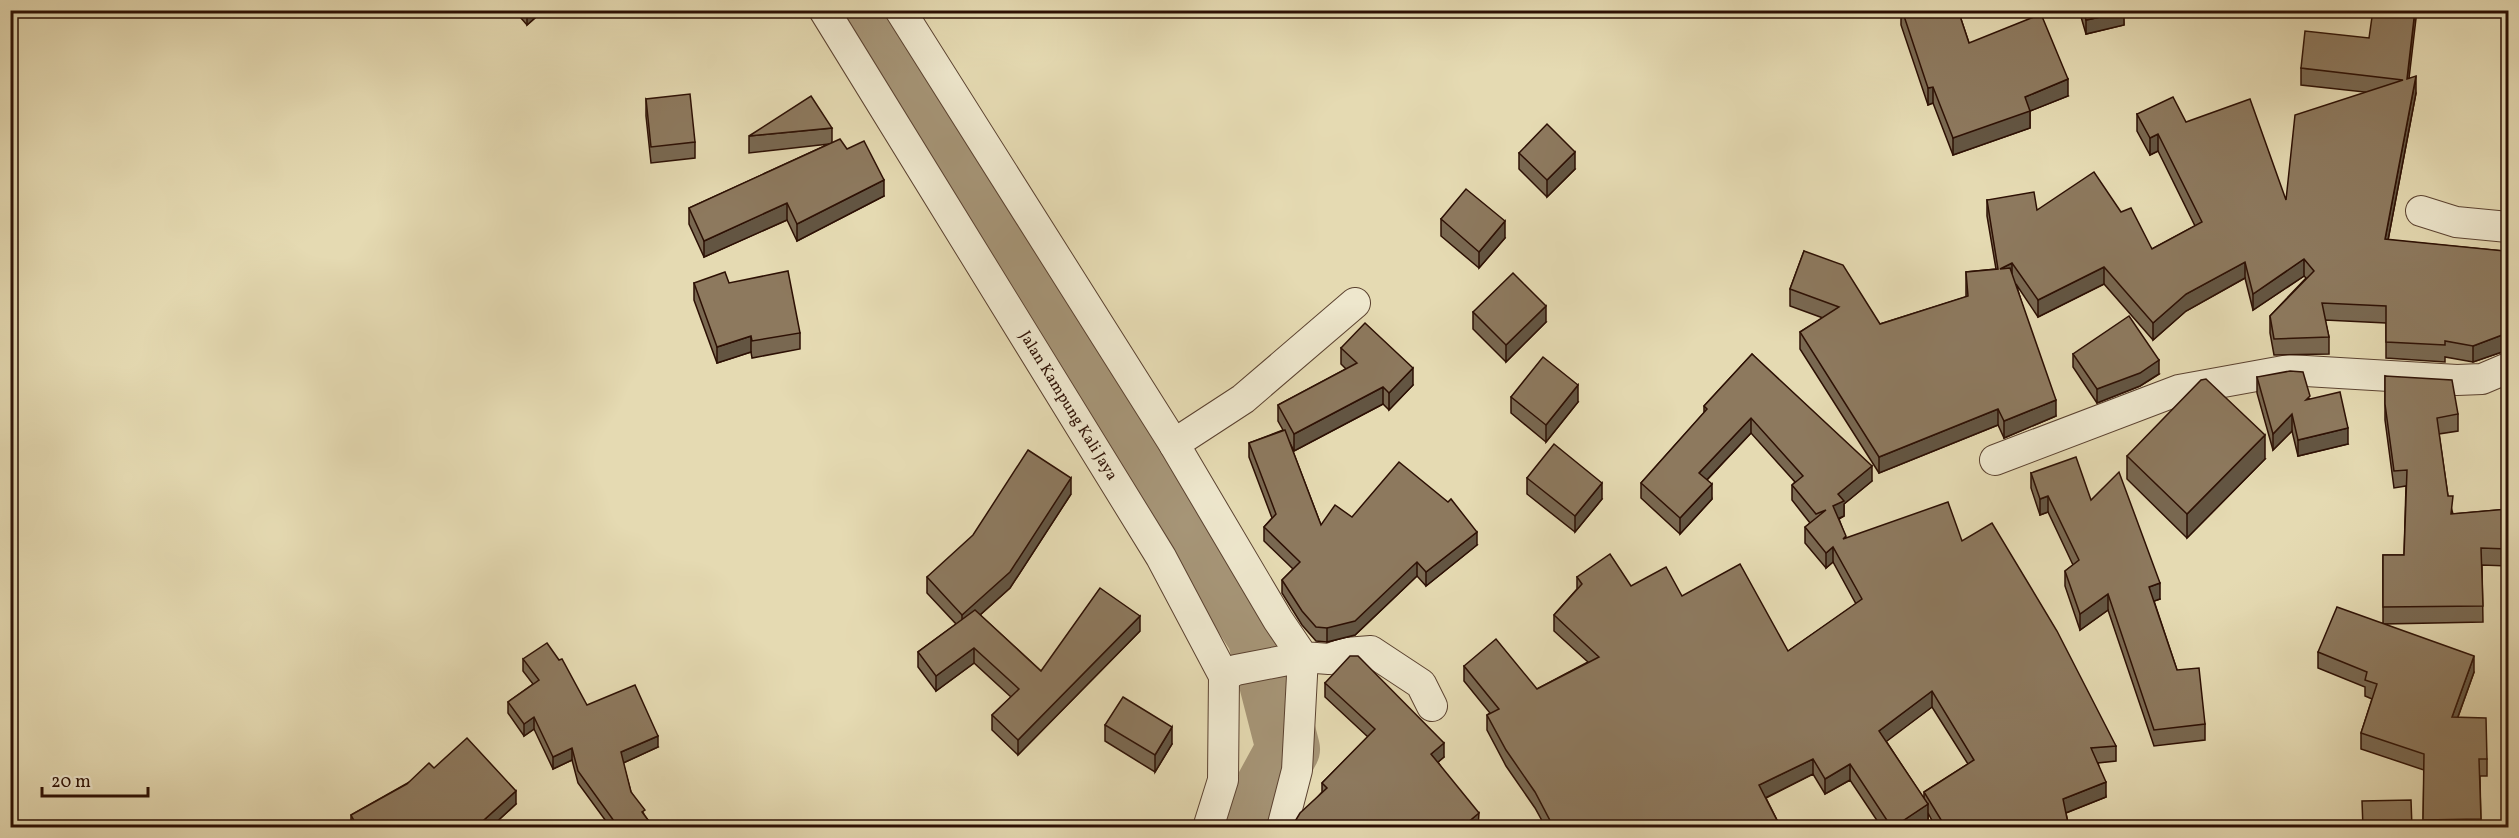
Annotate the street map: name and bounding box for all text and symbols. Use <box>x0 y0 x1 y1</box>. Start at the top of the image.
street label: Jalan Kampung Kali Jaya <box>1013 327 1122 485</box>
scale bar <box>42 760 148 798</box>
text: 20 m <box>51 770 91 795</box>

